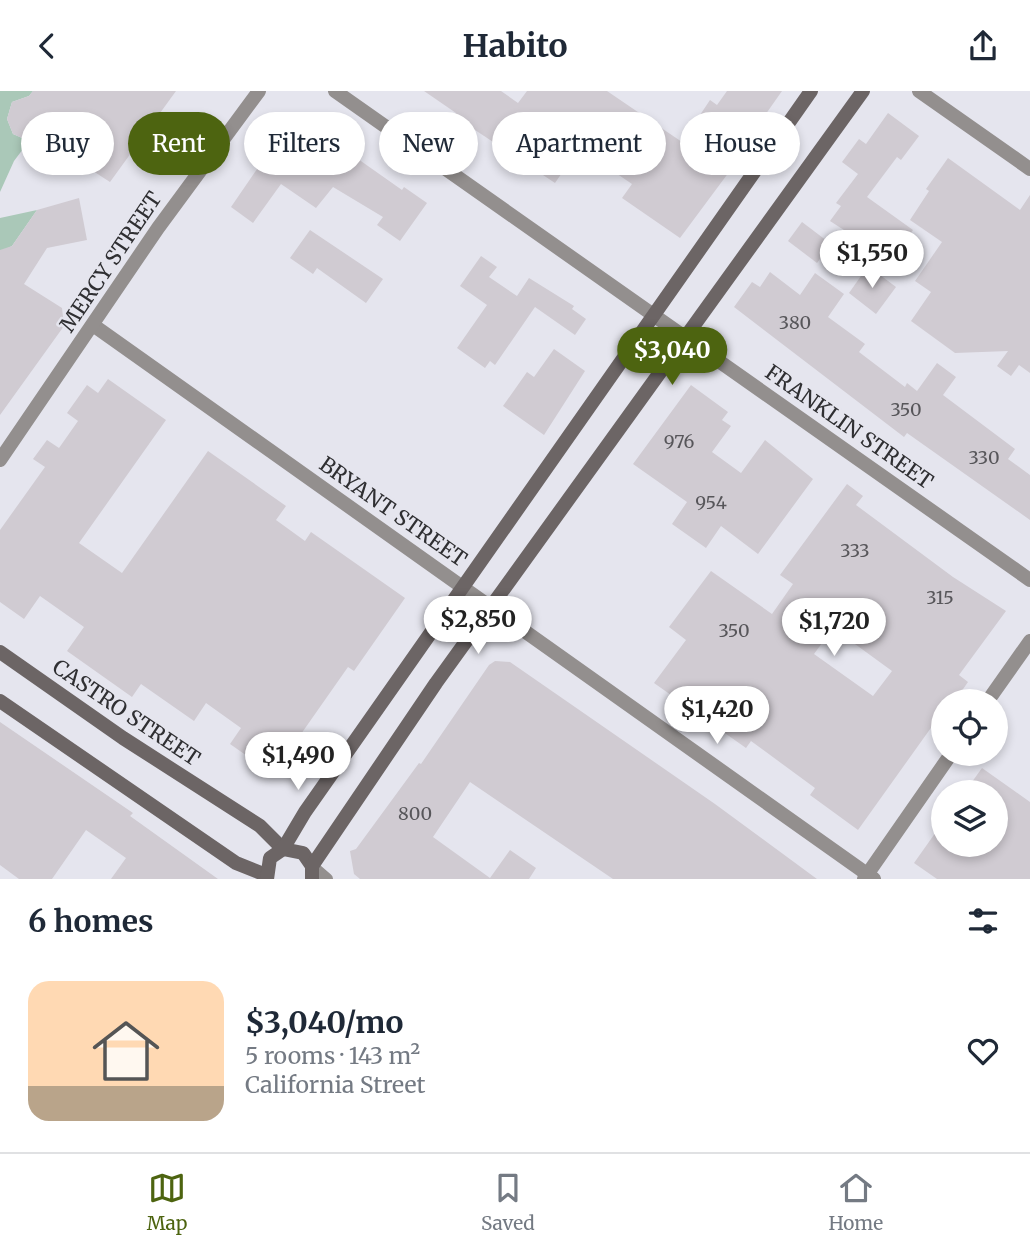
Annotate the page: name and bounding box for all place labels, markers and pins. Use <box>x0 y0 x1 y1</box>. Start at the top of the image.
pin: $1,550 <box>815 231 929 290</box>
pin: $3,040 <box>615 327 729 387</box>
pin: $2,850 <box>421 596 535 656</box>
pin: $1,720 <box>777 599 891 658</box>
pin: $1,420 <box>660 687 774 746</box>
pin: $1,490 <box>241 733 355 792</box>

